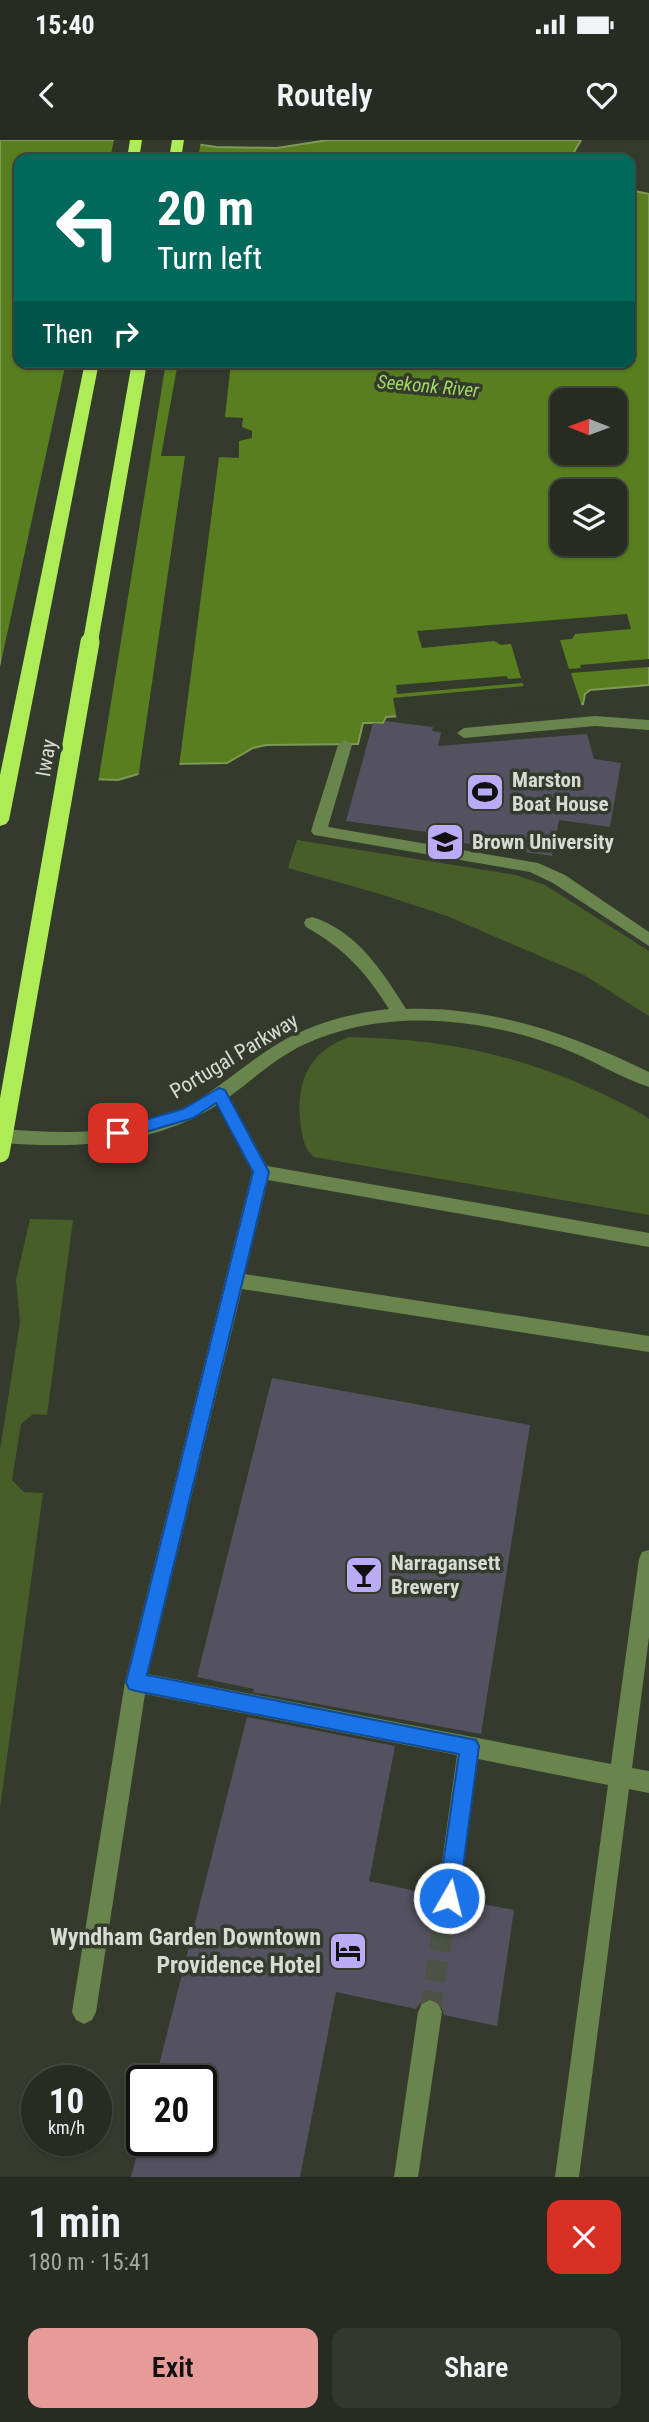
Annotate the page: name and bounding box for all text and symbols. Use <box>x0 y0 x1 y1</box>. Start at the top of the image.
text: 15:40 <box>35 10 95 40</box>
icon: back <box>28 76 66 114</box>
text: Routely <box>276 76 373 114</box>
icon: heart <box>583 76 621 114</box>
text: 20 m <box>157 180 254 237</box>
icon: left <box>42 182 133 273</box>
text: Turn left <box>157 239 262 277</box>
icon: right <box>107 315 145 353</box>
text: Then <box>42 319 93 349</box>
water label: Seekonk River <box>376 370 480 402</box>
north arrow <box>550 388 626 466</box>
map controls <box>550 388 627 556</box>
button: layers <box>550 479 627 556</box>
street label: Iway <box>31 737 61 779</box>
place label: Marston Boat House <box>512 768 609 816</box>
sports icon: Marston Boat House <box>464 771 506 813</box>
school or university icon: Brown University <box>424 821 466 863</box>
place label: Brown University <box>472 830 614 854</box>
street label: Portugal Parkway <box>166 1008 303 1104</box>
pin <box>88 1103 148 1163</box>
icon: arrive <box>99 1114 137 1152</box>
place label: Narragansett Brewery <box>391 1551 501 1599</box>
bar icon: Narragansett Brewery <box>343 1554 385 1596</box>
position arrow <box>412 1861 486 1935</box>
place label: Wyndham Garden Downtown Providence Hotel <box>50 1923 321 1979</box>
hotel icon: Wyndham Garden Downtown Providence Hotel <box>327 1930 369 1972</box>
speed limit sign: 20 <box>126 2065 217 2156</box>
text: 10 <box>49 2081 84 2122</box>
text: km/h <box>48 2117 85 2138</box>
text: 1 min <box>28 2198 121 2247</box>
button: close <box>547 2200 621 2274</box>
text: 180 m · 15:41 <box>28 2249 152 2276</box>
button: Exit <box>28 2328 318 2408</box>
button: Share <box>332 2328 621 2408</box>

